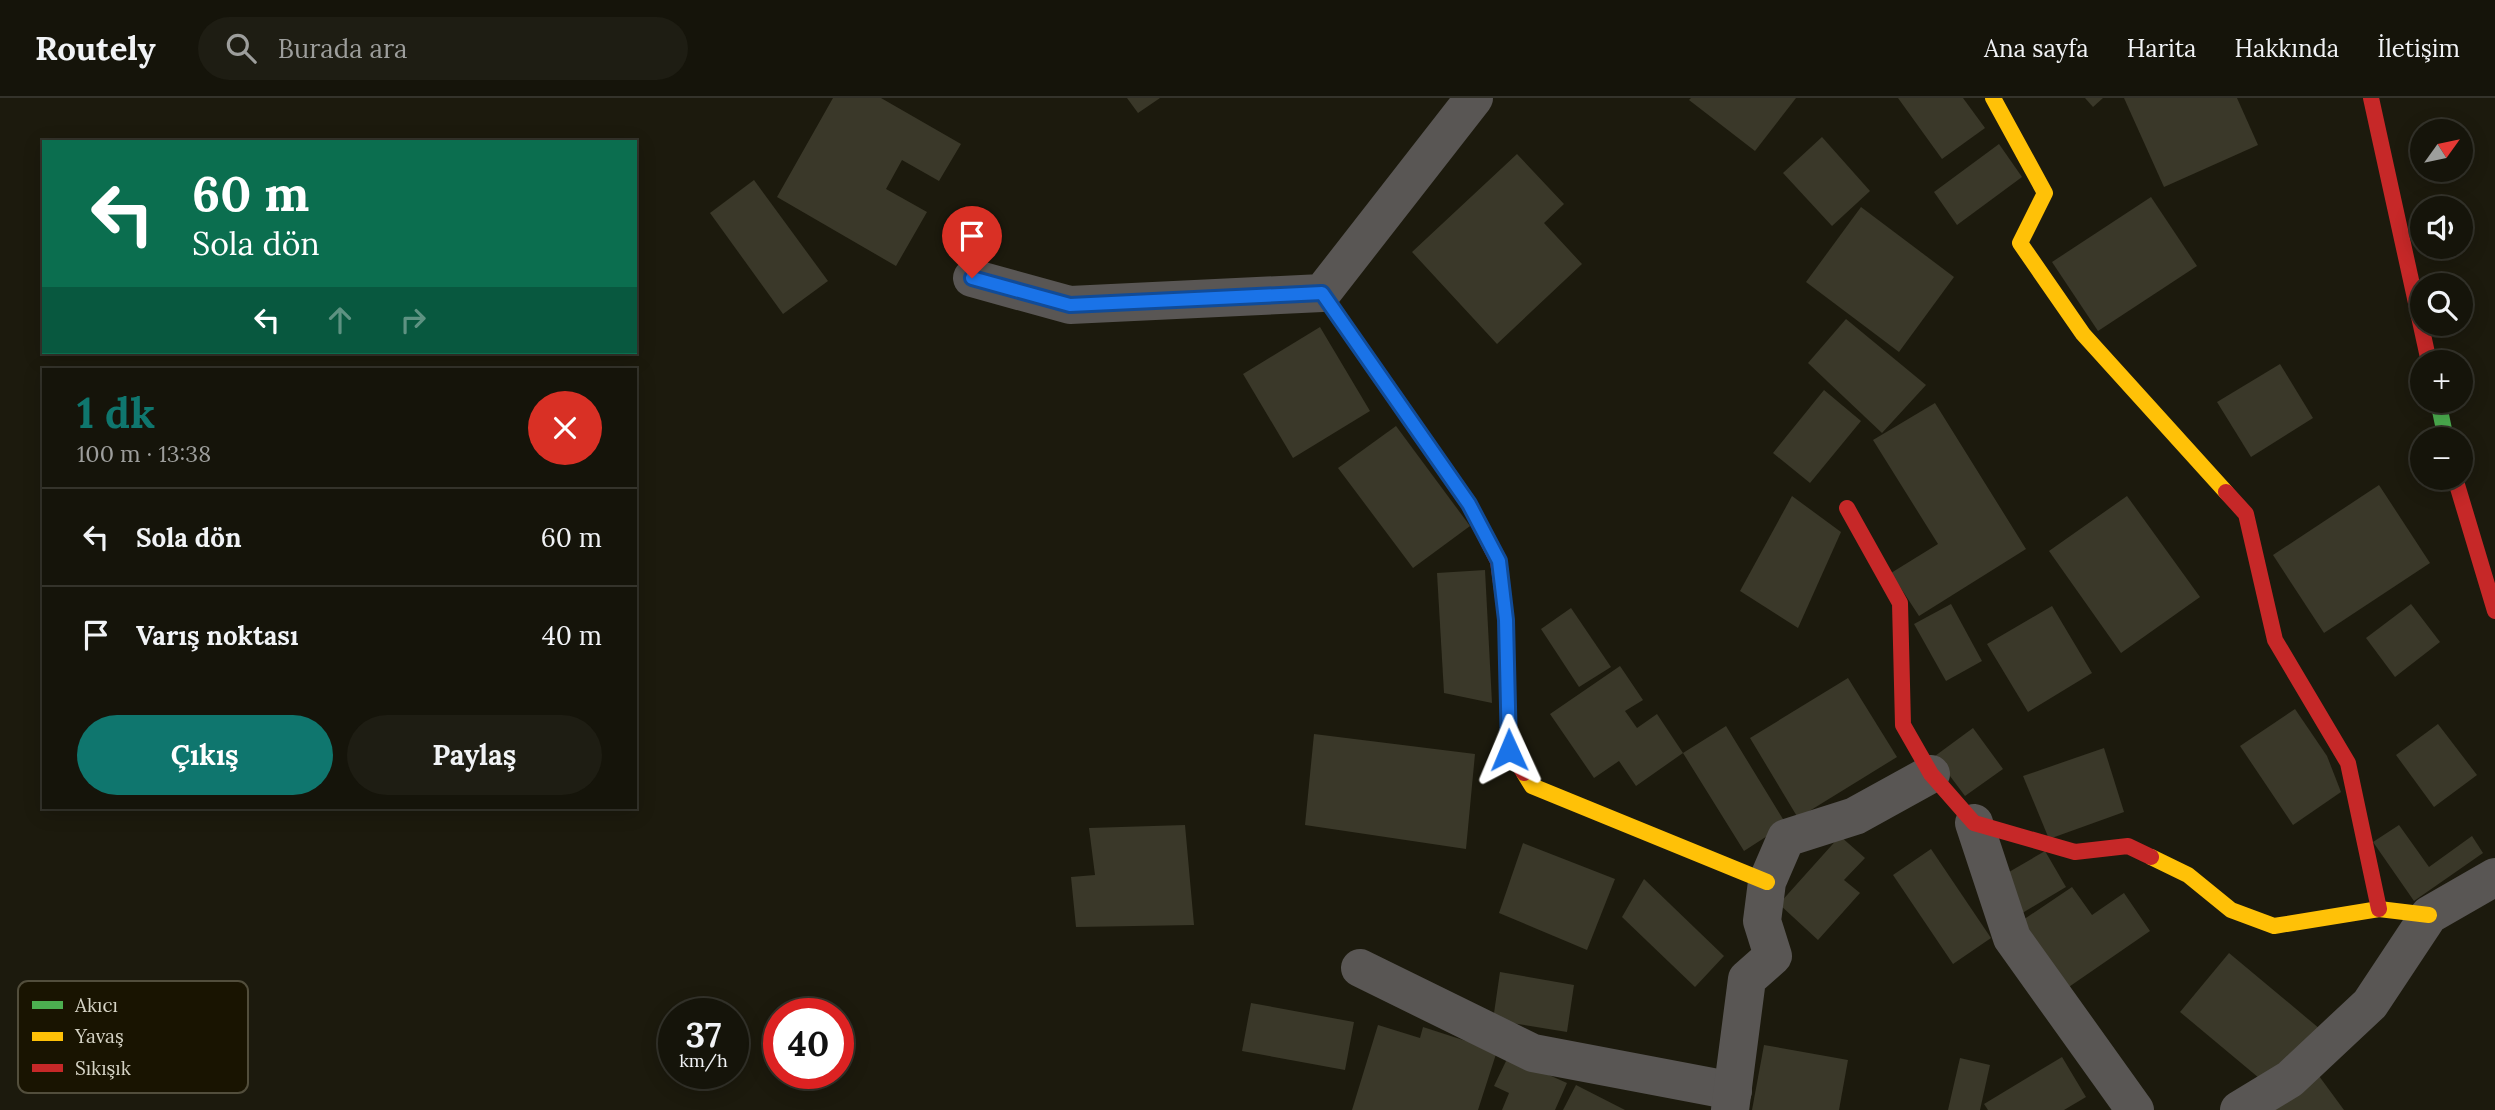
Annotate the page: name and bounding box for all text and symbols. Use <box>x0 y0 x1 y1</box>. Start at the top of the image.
search box <box>198 17 688 80</box>
text: Routely <box>35 27 156 69</box>
icon: search <box>222 29 260 67</box>
text: Burada ara <box>278 32 407 65</box>
text: Ana sayfa <box>1984 33 2089 64</box>
text: Harita <box>2127 33 2196 64</box>
text: Hakkında <box>2234 33 2339 64</box>
text: İletişim <box>2377 33 2460 64</box>
north arrow <box>2410 119 2473 182</box>
map controls <box>2410 119 2473 490</box>
text: 60 m <box>192 162 309 224</box>
icon: left <box>77 168 168 259</box>
button: sound <box>2410 196 2473 259</box>
pin <box>942 206 1002 278</box>
icon: arrive <box>953 217 991 255</box>
text: Sola dön <box>192 223 320 264</box>
button: search <box>2410 273 2473 336</box>
icon: left <box>248 301 286 339</box>
icon: ahead <box>321 301 359 339</box>
icon: right <box>394 301 432 339</box>
button: + <box>2410 350 2473 413</box>
text: 1 dk <box>77 386 155 440</box>
button: close <box>528 391 602 465</box>
button: − <box>2410 427 2473 490</box>
text: 100 m · 13:38 <box>77 439 211 468</box>
icon: left <box>77 518 115 556</box>
text: Sola dön <box>136 521 242 554</box>
text: 60 m <box>541 521 602 554</box>
icon: arrive <box>77 616 115 654</box>
text: Varış noktası <box>136 619 298 652</box>
text: 40 m <box>542 619 602 652</box>
position arrow <box>1472 713 1546 787</box>
button: Çıkış <box>77 715 333 795</box>
button: Paylaş <box>347 715 602 795</box>
legend <box>18 981 248 1093</box>
text: Akıcı <box>74 993 118 1017</box>
speed limit sign: 40 <box>763 998 854 1089</box>
text: 37 <box>685 1012 722 1057</box>
text: Yavaş <box>74 1024 124 1048</box>
text: km/h <box>679 1049 728 1072</box>
text: Sıkışık <box>75 1056 132 1080</box>

